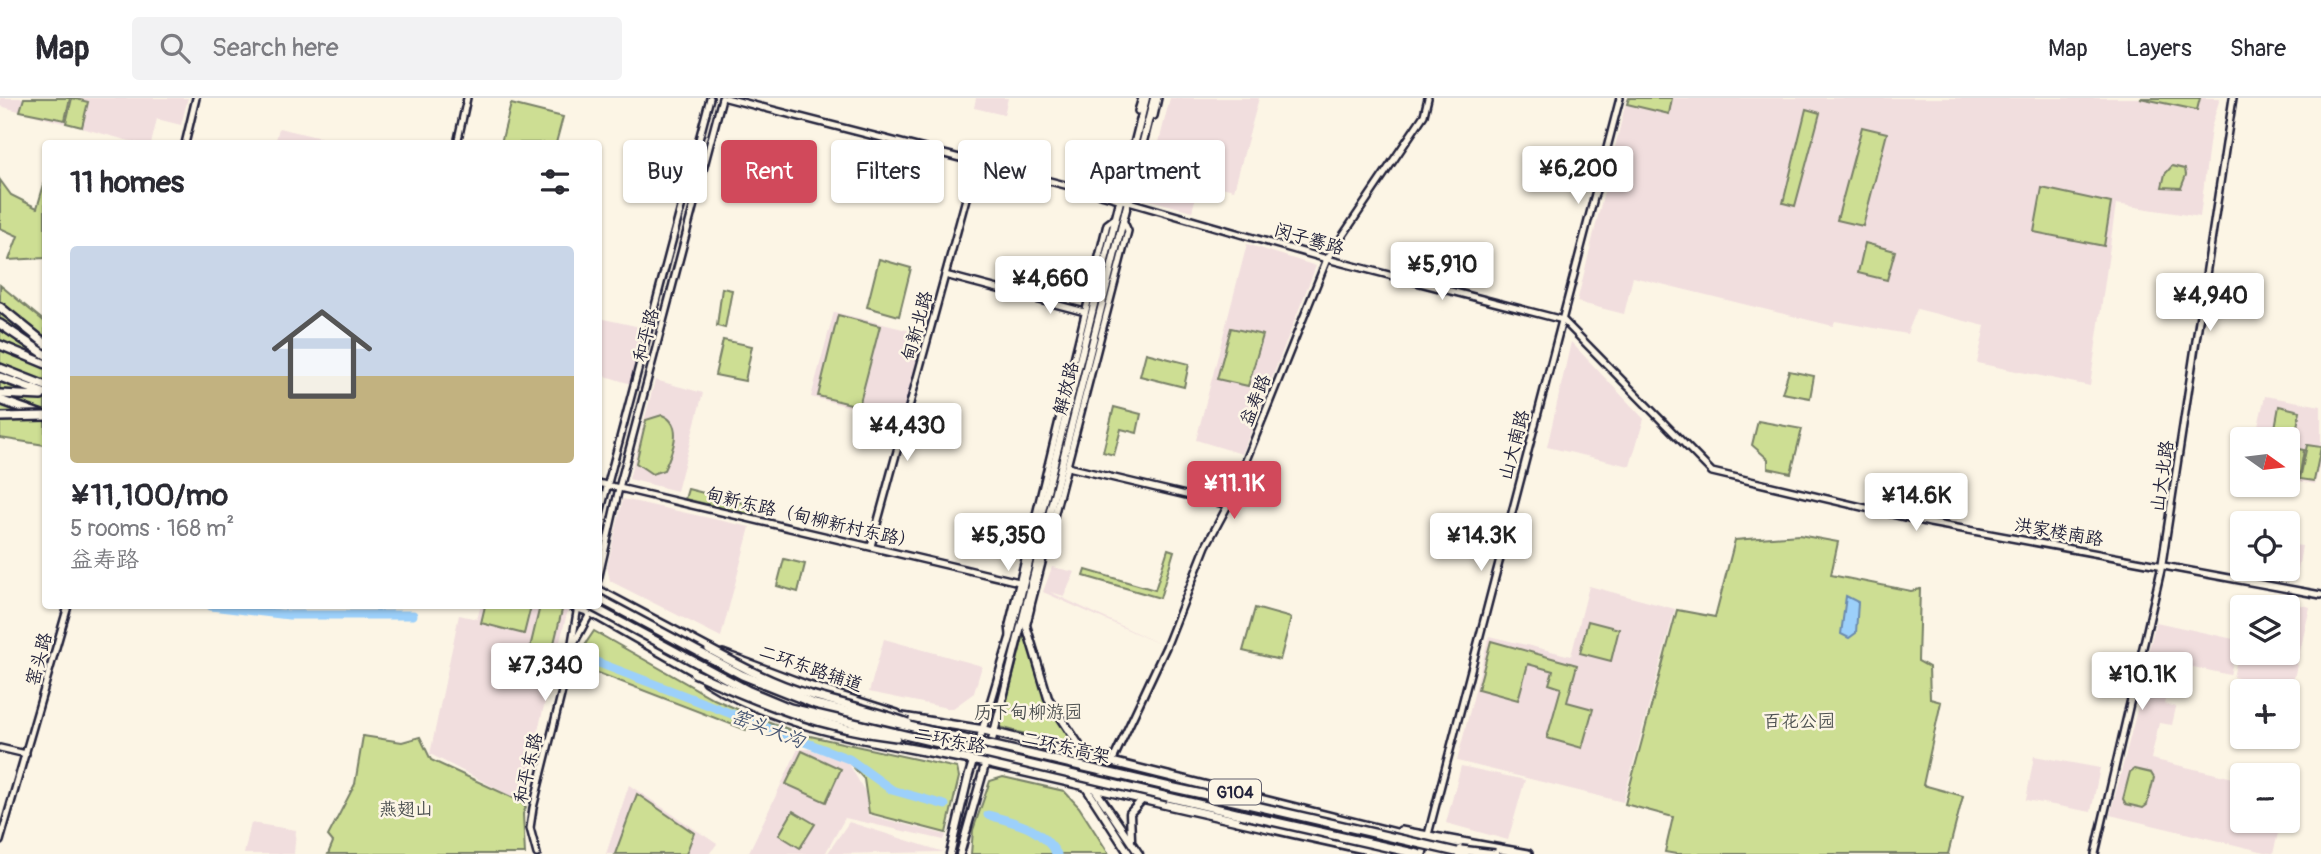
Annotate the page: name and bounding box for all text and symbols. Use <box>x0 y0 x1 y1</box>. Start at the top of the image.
search box <box>132 17 622 80</box>
text: Map <box>35 28 90 69</box>
icon: search <box>156 29 194 67</box>
text: Search here <box>212 32 339 64</box>
text: Map <box>2048 34 2088 63</box>
text: Layers <box>2126 34 2192 63</box>
text: Share <box>2230 34 2286 63</box>
chip: Buy <box>623 140 707 203</box>
chip: Rent <box>721 140 817 203</box>
chip: Filters <box>831 140 944 203</box>
chip: New <box>958 140 1051 203</box>
chip: Apartment <box>1065 140 1225 203</box>
pin: ¥6,200 <box>1521 146 1635 206</box>
text: ¥6,200 <box>1538 154 1618 183</box>
icon: filters <box>536 163 574 201</box>
text: 11 homes <box>70 164 184 201</box>
street label: 闵子骞路 <box>1271 219 1347 260</box>
pin: ¥5,910 <box>1385 242 1499 302</box>
text: ¥5,910 <box>1407 250 1477 279</box>
pin: ¥4,660 <box>993 256 1107 316</box>
text: ¥4,660 <box>1011 264 1089 293</box>
pin: ¥4,940 <box>2153 274 2267 333</box>
text: ¥4,940 <box>2172 281 2248 310</box>
street label: 甸新北路 <box>897 288 938 364</box>
icon: home <box>259 291 385 417</box>
street label: 和平路 <box>628 306 665 364</box>
street label: 解放路 <box>1049 359 1084 417</box>
street label: 益寿路 <box>1235 371 1276 430</box>
pin: ¥4,430 <box>850 404 964 463</box>
street label: 山大南路 <box>1494 407 1535 483</box>
text: ¥4,430 <box>868 411 946 440</box>
north arrow <box>2230 427 2300 497</box>
map controls <box>2230 427 2300 833</box>
street label: 山大北路 <box>2146 439 2179 513</box>
pin: ¥11.1K <box>1177 462 1291 521</box>
text: ¥11.1K <box>1203 469 1265 498</box>
pin: ¥14.6K <box>1859 474 1973 533</box>
text: ¥11,100/mo <box>70 477 228 514</box>
text: ¥14.6K <box>1881 481 1951 510</box>
street label: 甸新东路（甸柳新村东路） <box>703 483 919 554</box>
button: locate <box>2230 511 2300 581</box>
street label: 洪家楼南路 <box>2013 513 2105 552</box>
text: 5 rooms · 168 m² <box>70 514 234 543</box>
pin: ¥5,350 <box>951 514 1065 573</box>
pin: ¥14.3K <box>1424 514 1538 573</box>
text: ¥5,350 <box>970 521 1046 550</box>
text: ¥14.3K <box>1446 521 1516 550</box>
text: 益寿路 <box>70 545 139 574</box>
button: layers <box>2230 595 2300 665</box>
street label: 窑头路 <box>21 630 58 688</box>
street label: 二环东路辅道 <box>756 640 866 697</box>
pin: ¥7,340 <box>488 644 602 703</box>
text: ¥7,340 <box>507 651 583 680</box>
pin: ¥10.1K <box>2085 652 2199 712</box>
text: ¥10.1K <box>2108 660 2176 689</box>
button: + <box>2230 679 2300 749</box>
park label: 历下甸柳游园 <box>974 701 1082 724</box>
water label: 窑头大沟 <box>728 704 809 754</box>
park label: 百花公园 <box>1763 710 1835 733</box>
street label: 二环东路 <box>912 722 987 759</box>
street label: 二环东高架 <box>1019 726 1112 769</box>
street label: 和平东路 <box>509 730 548 806</box>
button: − <box>2230 763 2300 833</box>
road number: G104 <box>1209 779 1261 804</box>
park label: 燕翅山 <box>379 798 433 821</box>

